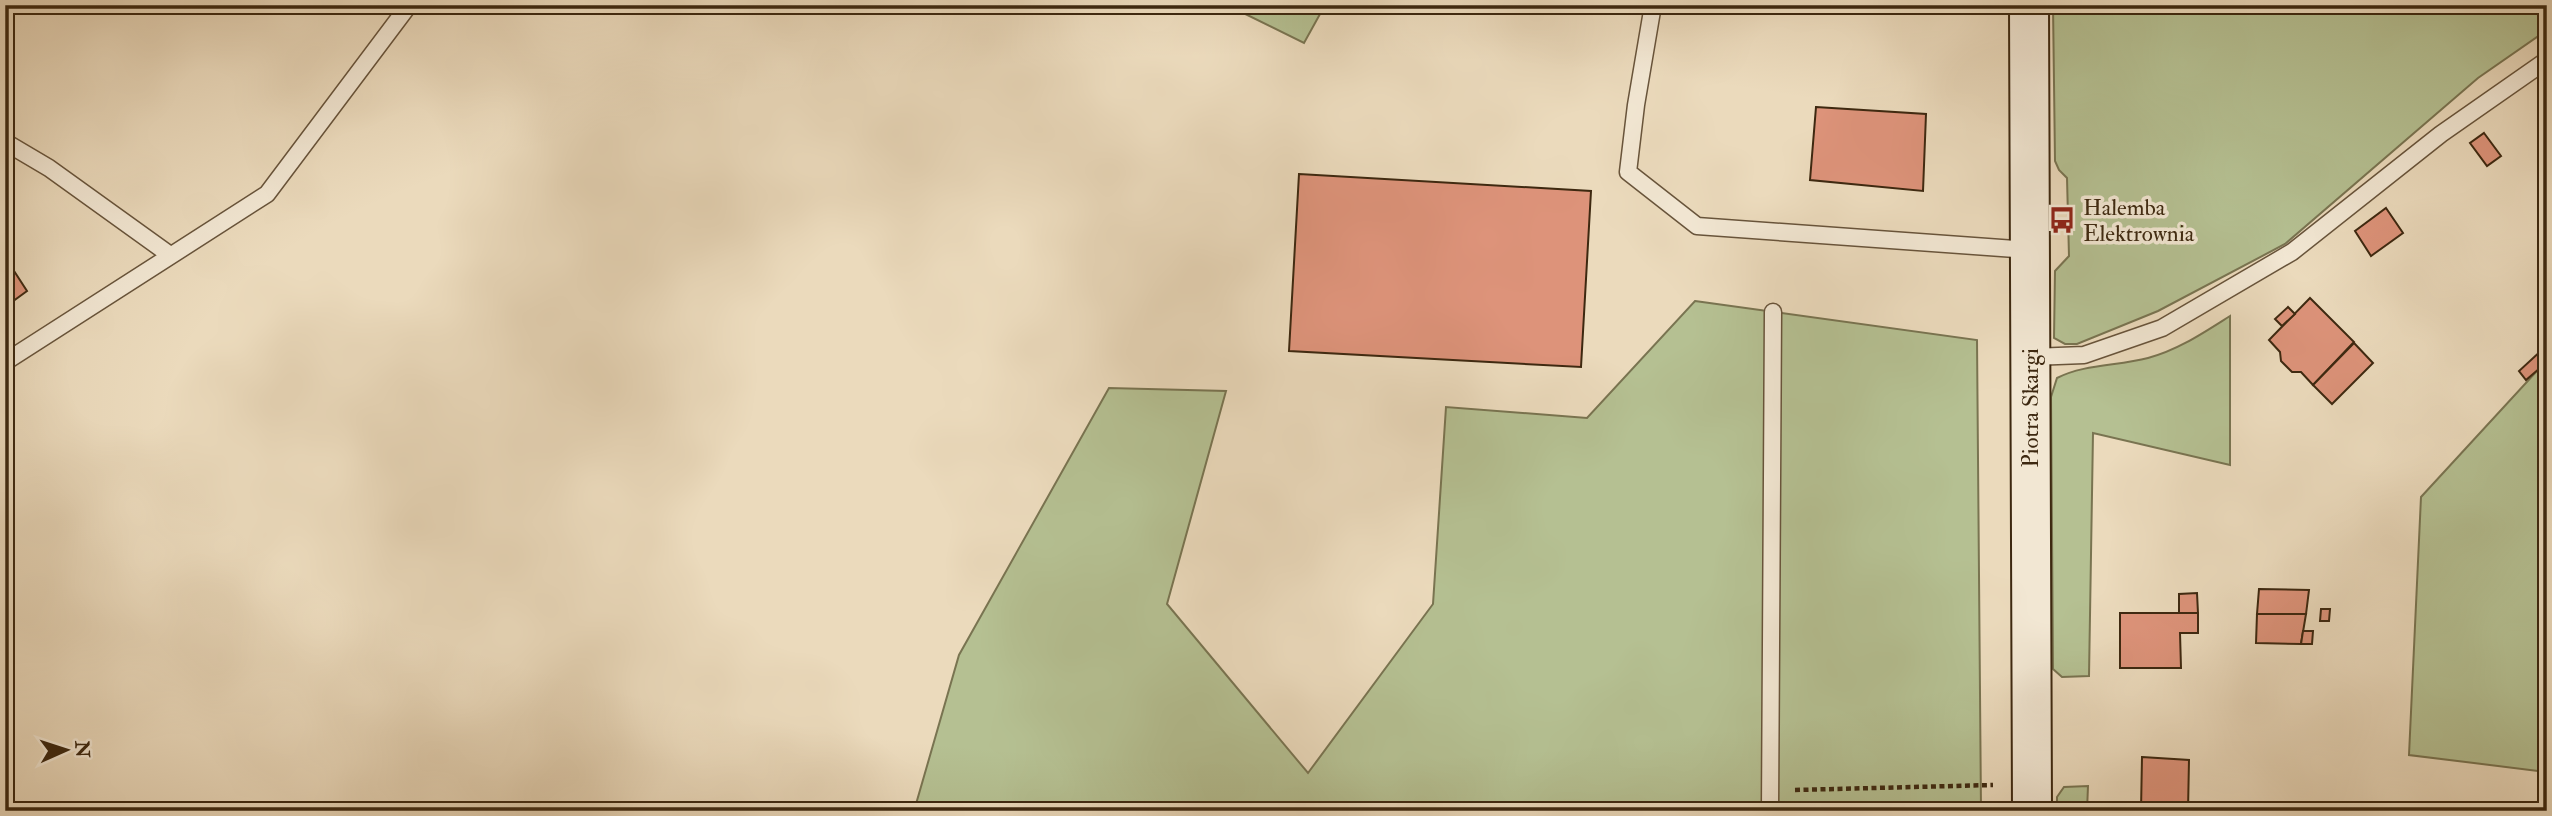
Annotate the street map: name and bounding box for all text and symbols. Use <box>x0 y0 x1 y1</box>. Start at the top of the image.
place label: Halemba Elektrownia <box>2083 193 2195 248</box>
bus stop icon: Halemba Elektrownia <box>2047 205 2077 235</box>
street label: Piotra Skargi <box>2016 348 2045 468</box>
north arrow <box>32 714 102 784</box>
text: N <box>69 739 94 759</box>

